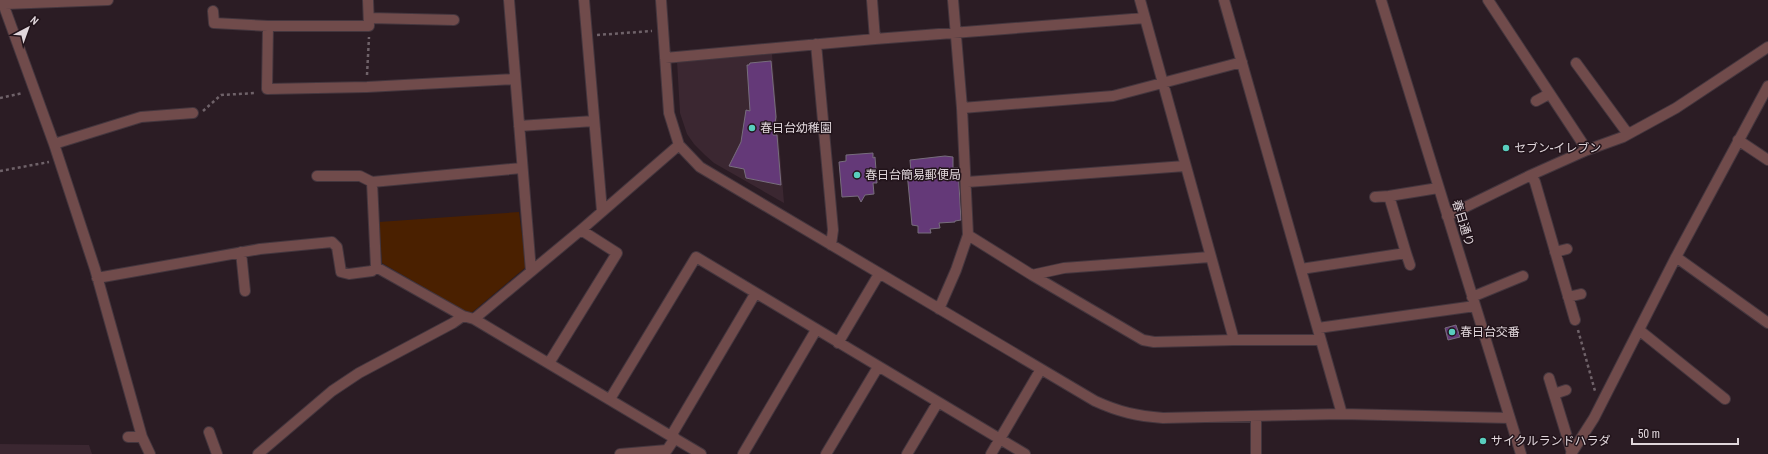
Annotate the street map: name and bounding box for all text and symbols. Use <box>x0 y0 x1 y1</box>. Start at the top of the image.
north arrow <box>8 8 48 48</box>
text: N <box>28 13 42 28</box>
place label: 春日台幼稚園 <box>760 120 832 136</box>
marker: 春日台幼稚園 <box>747 123 757 133</box>
place label: セブン-イレブン <box>1514 140 1601 156</box>
marker: セブン-イレブン <box>1501 143 1511 153</box>
place label: 春日台簡易郵便局 <box>865 167 961 183</box>
marker: 春日台簡易郵便局 <box>852 170 862 180</box>
street label: 春日通り <box>1448 198 1478 248</box>
place label: 春日台交番 <box>1460 324 1520 340</box>
marker: 春日台交番 <box>1447 327 1457 337</box>
scale bar <box>1632 420 1738 446</box>
text: 50 m <box>1638 426 1660 442</box>
place label: サイクルランドハラダ <box>1491 433 1610 449</box>
marker: サイクルランドハラダ <box>1478 436 1488 446</box>

